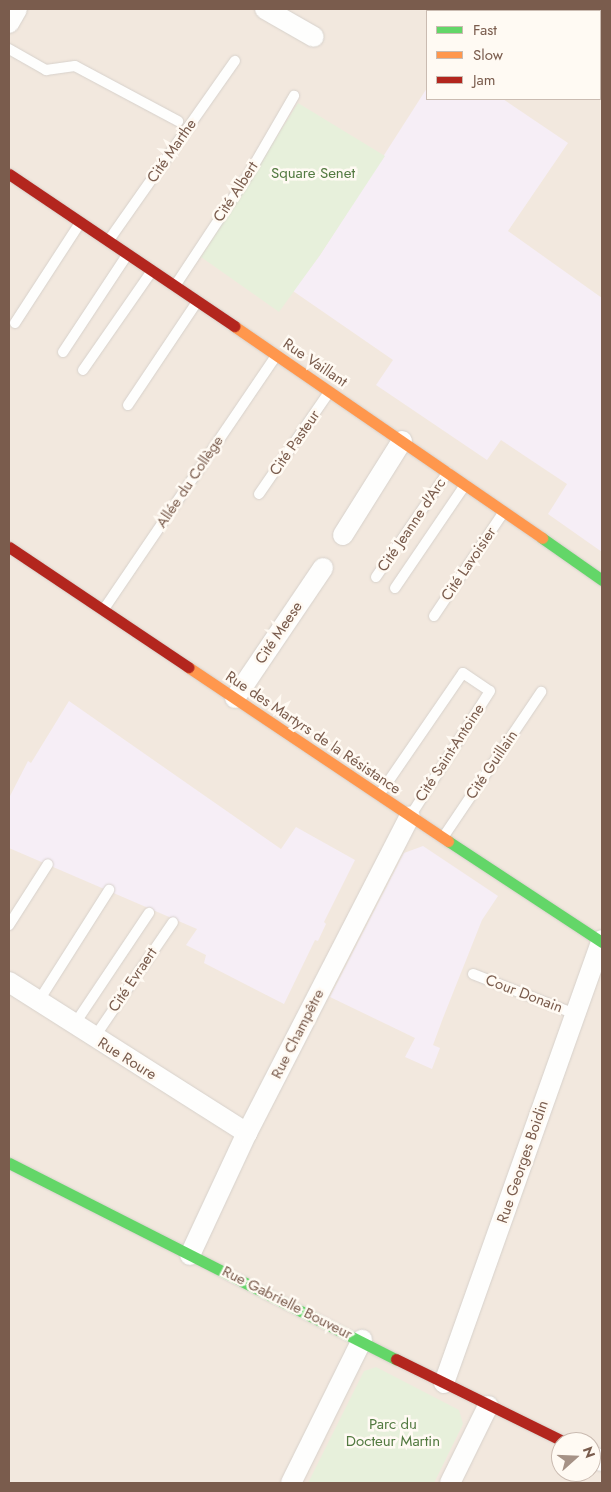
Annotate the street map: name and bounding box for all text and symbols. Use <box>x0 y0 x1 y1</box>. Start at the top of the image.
legend <box>426 10 601 100</box>
text: Fast <box>473 19 497 41</box>
text: Slow <box>473 44 503 66</box>
text: Jam <box>473 69 496 91</box>
street label: Cité Marthe <box>143 116 201 186</box>
street label: Cité Albert <box>210 158 262 226</box>
park label: Square Senet <box>271 165 355 183</box>
street label: Rue Vaillant <box>279 335 351 391</box>
street label: Cité Pasteur <box>266 407 324 479</box>
street label: Allée du Collège <box>153 433 227 531</box>
street label: Cité Jeanne d'Arc <box>374 475 450 575</box>
street label: Cité Lavoisier <box>438 524 500 604</box>
street label: Cité Meese <box>252 598 306 668</box>
street label: Rue des Martyrs de la Résistance <box>222 668 404 798</box>
street label: Cité Saint-Antoine <box>412 701 488 805</box>
street label: Cité Guillain <box>462 727 522 803</box>
street label: Cité Evraert <box>105 944 161 1016</box>
street label: Cour Donain <box>483 971 565 1017</box>
street label: Rue Champêtre <box>268 986 328 1082</box>
street label: Rue Roure <box>94 1034 160 1084</box>
street label: Rue Georges Boidin <box>494 1098 552 1226</box>
street label: Rue Gabrielle Bouveur <box>219 1262 355 1344</box>
park label: Parc du Docteur Martin <box>346 1415 440 1450</box>
north arrow <box>551 1432 601 1482</box>
text: N <box>578 1444 600 1461</box>

